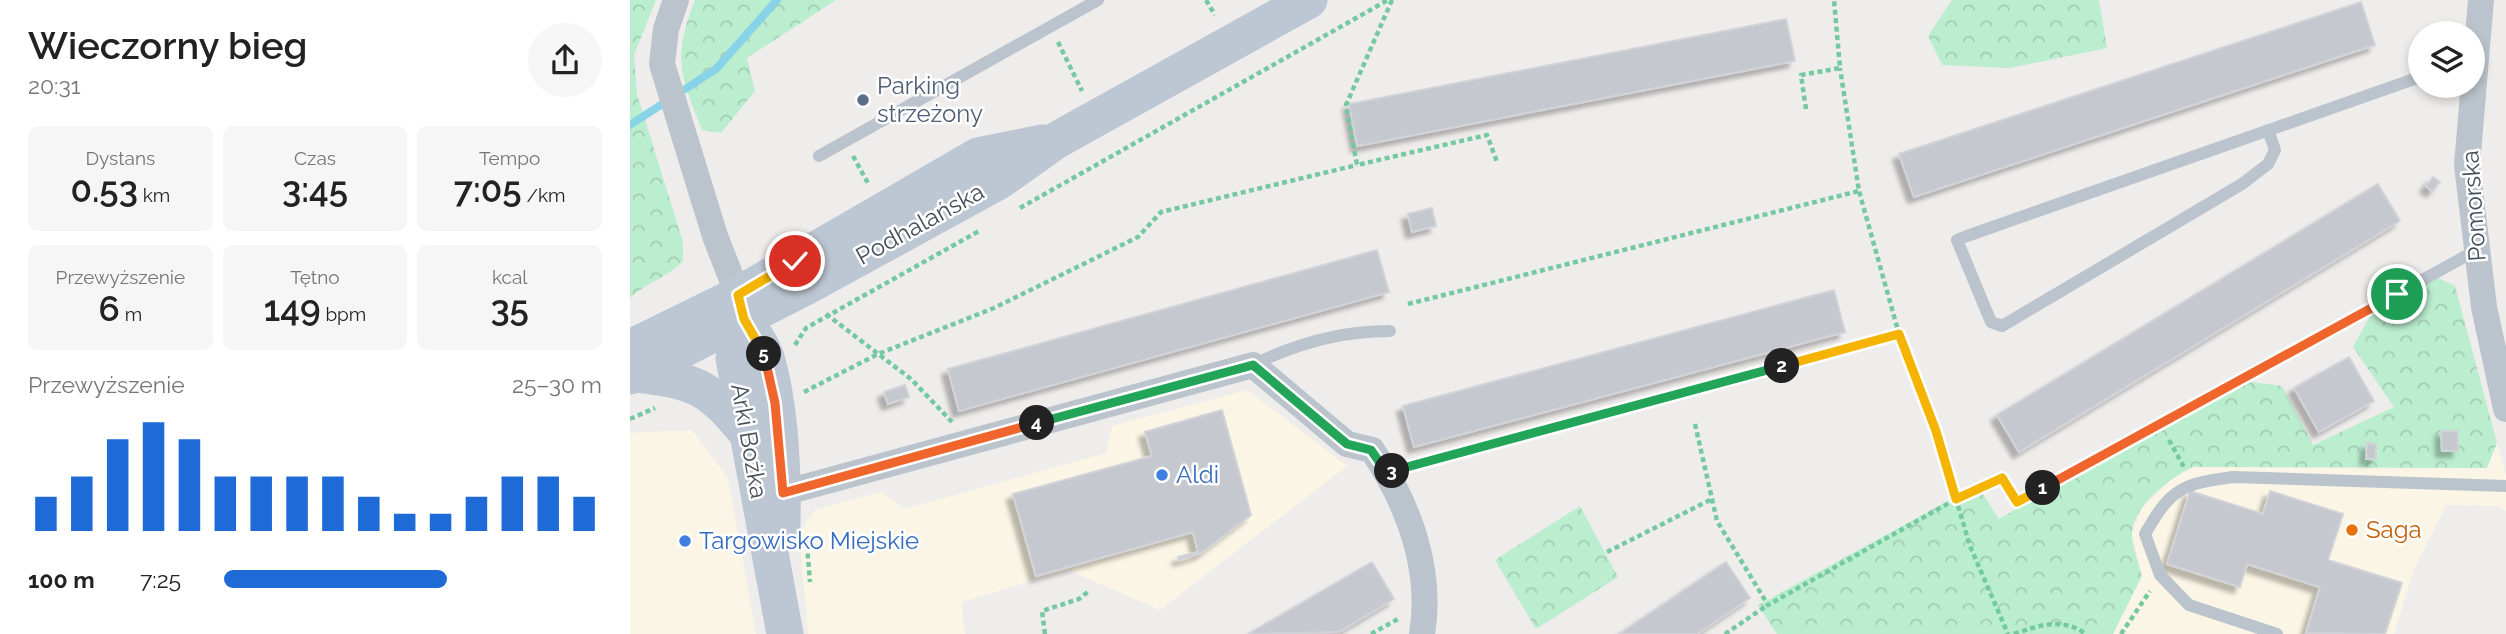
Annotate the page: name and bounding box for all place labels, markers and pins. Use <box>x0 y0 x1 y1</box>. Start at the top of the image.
place label: Parking strzeżony <box>877 71 983 128</box>
marker: Parking strzeżony <box>855 92 871 108</box>
pin <box>765 231 825 291</box>
pin <box>2367 264 2427 324</box>
pin: 5 <box>746 336 782 372</box>
pin: 2 <box>1764 348 1800 384</box>
pin: 4 <box>1020 406 1054 440</box>
pin: 3 <box>1374 454 1410 489</box>
place label: Aldi <box>1176 460 1219 489</box>
marker: Aldi <box>1154 467 1170 483</box>
pin: 1 <box>2026 470 2060 505</box>
place label: Saga <box>2366 515 2422 544</box>
marker: Saga <box>2344 522 2360 538</box>
place label: Targowisko Miejskie <box>699 526 919 555</box>
marker: Targowisko Miejskie <box>677 533 693 549</box>

